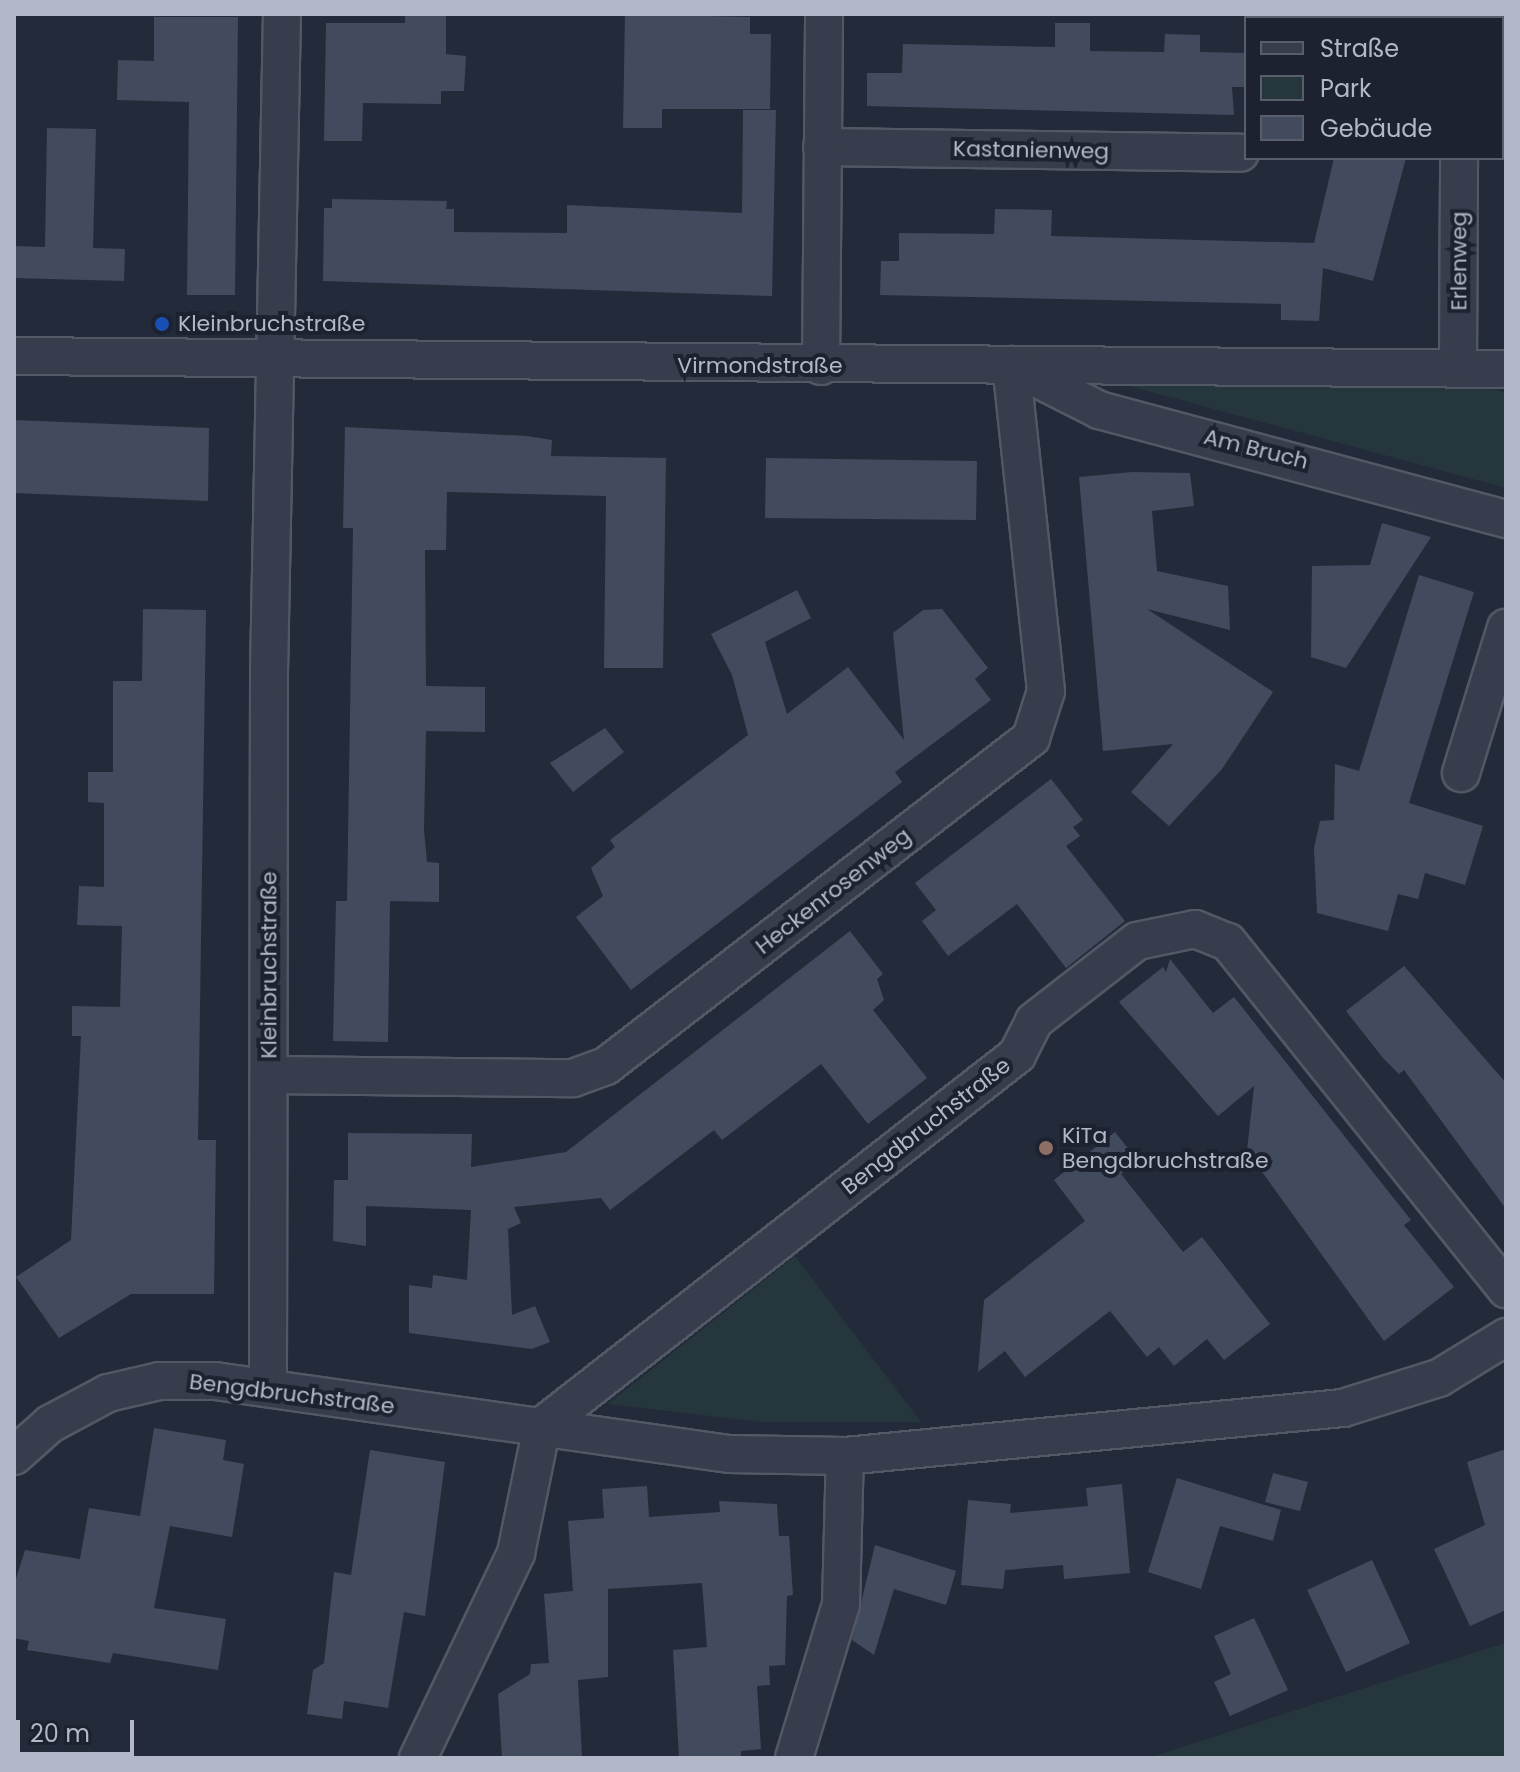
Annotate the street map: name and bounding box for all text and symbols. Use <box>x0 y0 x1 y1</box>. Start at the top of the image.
legend <box>1244 16 1504 160</box>
text: Straße <box>1320 32 1399 65</box>
text: Park <box>1320 72 1371 105</box>
text: Gebäude <box>1320 112 1432 145</box>
street label: Kastanienweg <box>953 135 1109 165</box>
street label: Erlenweg <box>1446 211 1472 311</box>
place label: Kleinbruchstraße <box>178 311 366 337</box>
marker: Kleinbruchstraße <box>153 315 171 333</box>
street label: Virmondstraße <box>677 353 843 379</box>
street label: Am Bruch <box>1201 423 1311 475</box>
street label: Heckenrosenweg <box>750 822 916 960</box>
street label: Kleinbruchstraße <box>256 871 282 1059</box>
street label: Bengdbruchstraße <box>836 1052 1016 1200</box>
place label: KiTa Bengdbruchstraße <box>1062 1122 1269 1174</box>
marker: KiTa Bengdbruchstraße <box>1037 1139 1055 1157</box>
street label: Bengdbruchstraße <box>188 1368 396 1420</box>
scale bar <box>20 1704 138 1754</box>
text: 20 m <box>30 1717 90 1750</box>

